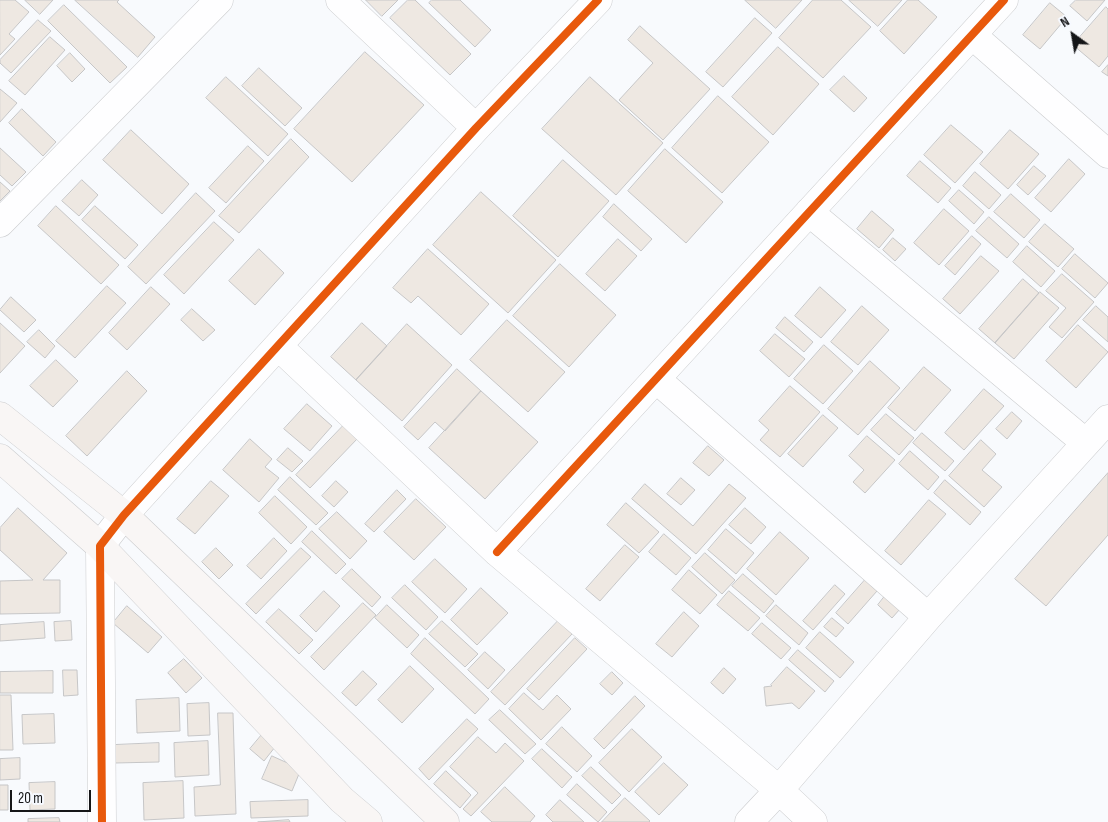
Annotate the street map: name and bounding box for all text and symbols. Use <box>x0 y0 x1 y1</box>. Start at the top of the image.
north arrow <box>1048 10 1098 60</box>
text: N <box>1057 13 1072 31</box>
scale bar <box>12 780 94 812</box>
text: 20 m <box>18 789 43 808</box>

